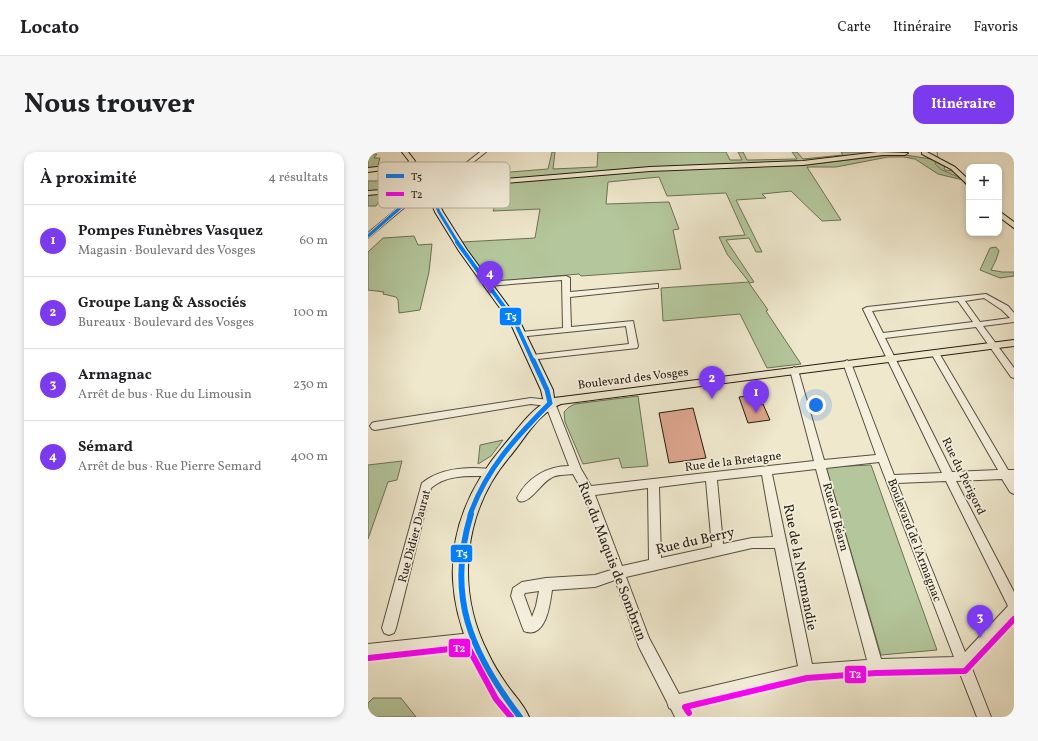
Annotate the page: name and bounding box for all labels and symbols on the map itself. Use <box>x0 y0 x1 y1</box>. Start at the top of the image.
legend <box>378 162 510 208</box>
text: T5 <box>411 170 422 185</box>
text: T2 <box>411 188 423 203</box>
pin: 4 <box>477 261 503 294</box>
line badge: T5 <box>499 307 522 326</box>
text: T5 <box>505 310 517 325</box>
street label: Boulevard des Vosges <box>577 364 689 394</box>
pin: 2 <box>699 366 725 399</box>
pin: 1 <box>743 380 769 413</box>
your location <box>806 395 826 415</box>
street label: Rue du Périgord <box>937 435 989 518</box>
street label: Rue de la Bretagne <box>684 448 783 476</box>
street label: Boulevard de l'Armagnac <box>883 477 945 604</box>
street label: Rue du Maquis de Sombrun <box>572 479 651 644</box>
street label: Rue du Béarn <box>818 481 852 553</box>
street label: Rue Didier Daurat <box>395 488 435 584</box>
street label: Rue de la Normandie <box>778 502 821 632</box>
street label: Rue du Berry <box>654 523 737 560</box>
line badge: T5 <box>450 544 473 563</box>
text: T5 <box>456 547 468 562</box>
pin: 3 <box>967 605 993 638</box>
line badge: T2 <box>448 638 471 658</box>
text: T2 <box>453 642 465 657</box>
line badge: T2 <box>844 665 867 684</box>
text: T2 <box>849 668 861 683</box>

